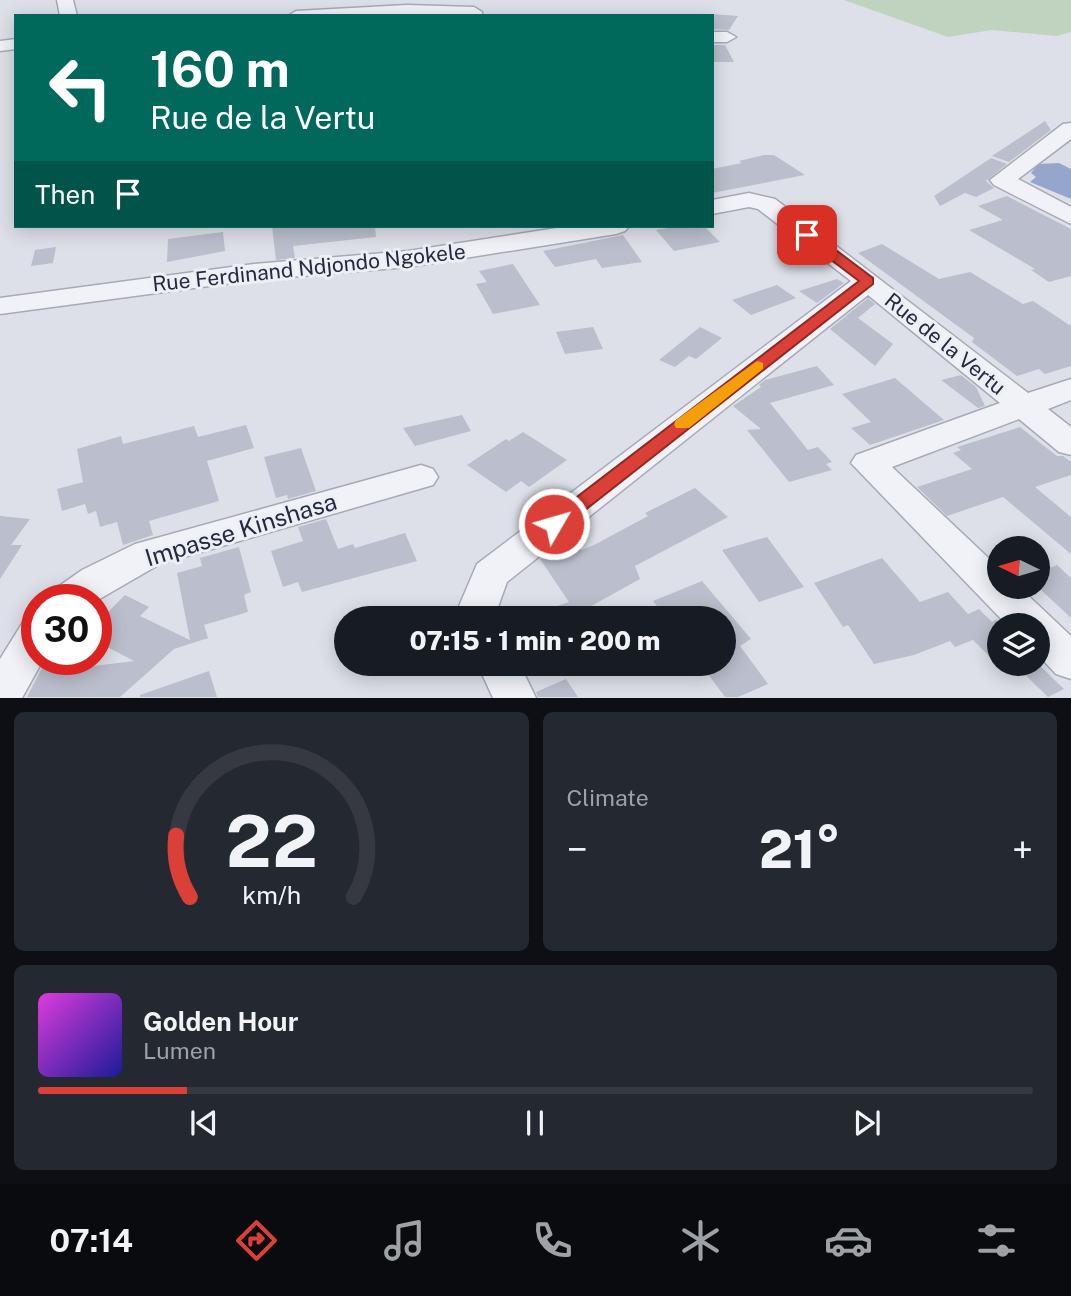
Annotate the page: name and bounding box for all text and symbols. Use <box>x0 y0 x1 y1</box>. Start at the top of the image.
text: 160 m <box>150 40 290 98</box>
icon: left <box>35 42 126 133</box>
text: Rue de la Vertu <box>150 99 375 136</box>
icon: arrive <box>109 175 147 213</box>
text: Then <box>35 179 95 210</box>
pin <box>777 205 837 265</box>
icon: arrive <box>788 216 826 254</box>
street label: Rue Ferdinand Ndjondo Ngokele <box>151 239 467 296</box>
street label: Rue de la Vertu <box>880 287 1011 400</box>
street label: Impasse Kinshasa <box>141 487 340 572</box>
position arrow <box>517 487 591 561</box>
north arrow <box>987 536 1050 598</box>
map controls <box>987 536 1050 676</box>
speed limit sign: 30 <box>21 584 112 675</box>
button: layers <box>987 613 1050 676</box>
text: 07:15 · 1 min · 200 m <box>409 625 661 656</box>
text: Climate <box>567 784 649 811</box>
text: 22 <box>225 799 317 884</box>
text: 21° <box>759 819 841 880</box>
text: − <box>567 827 588 872</box>
text: + <box>1012 827 1033 872</box>
text: km/h <box>242 880 301 910</box>
text: Golden Hour <box>143 1006 298 1037</box>
text: Lumen <box>143 1037 216 1064</box>
icon: previous <box>185 1104 223 1142</box>
icon: pause <box>516 1104 554 1142</box>
icon: next <box>848 1104 886 1142</box>
icon: directions <box>232 1216 281 1265</box>
icon: music <box>380 1216 429 1265</box>
icon: phone <box>528 1216 577 1265</box>
icon: climate <box>676 1216 725 1265</box>
icon: car <box>824 1216 873 1265</box>
icon: filters <box>972 1216 1021 1265</box>
text: 07:14 <box>50 1222 133 1259</box>

